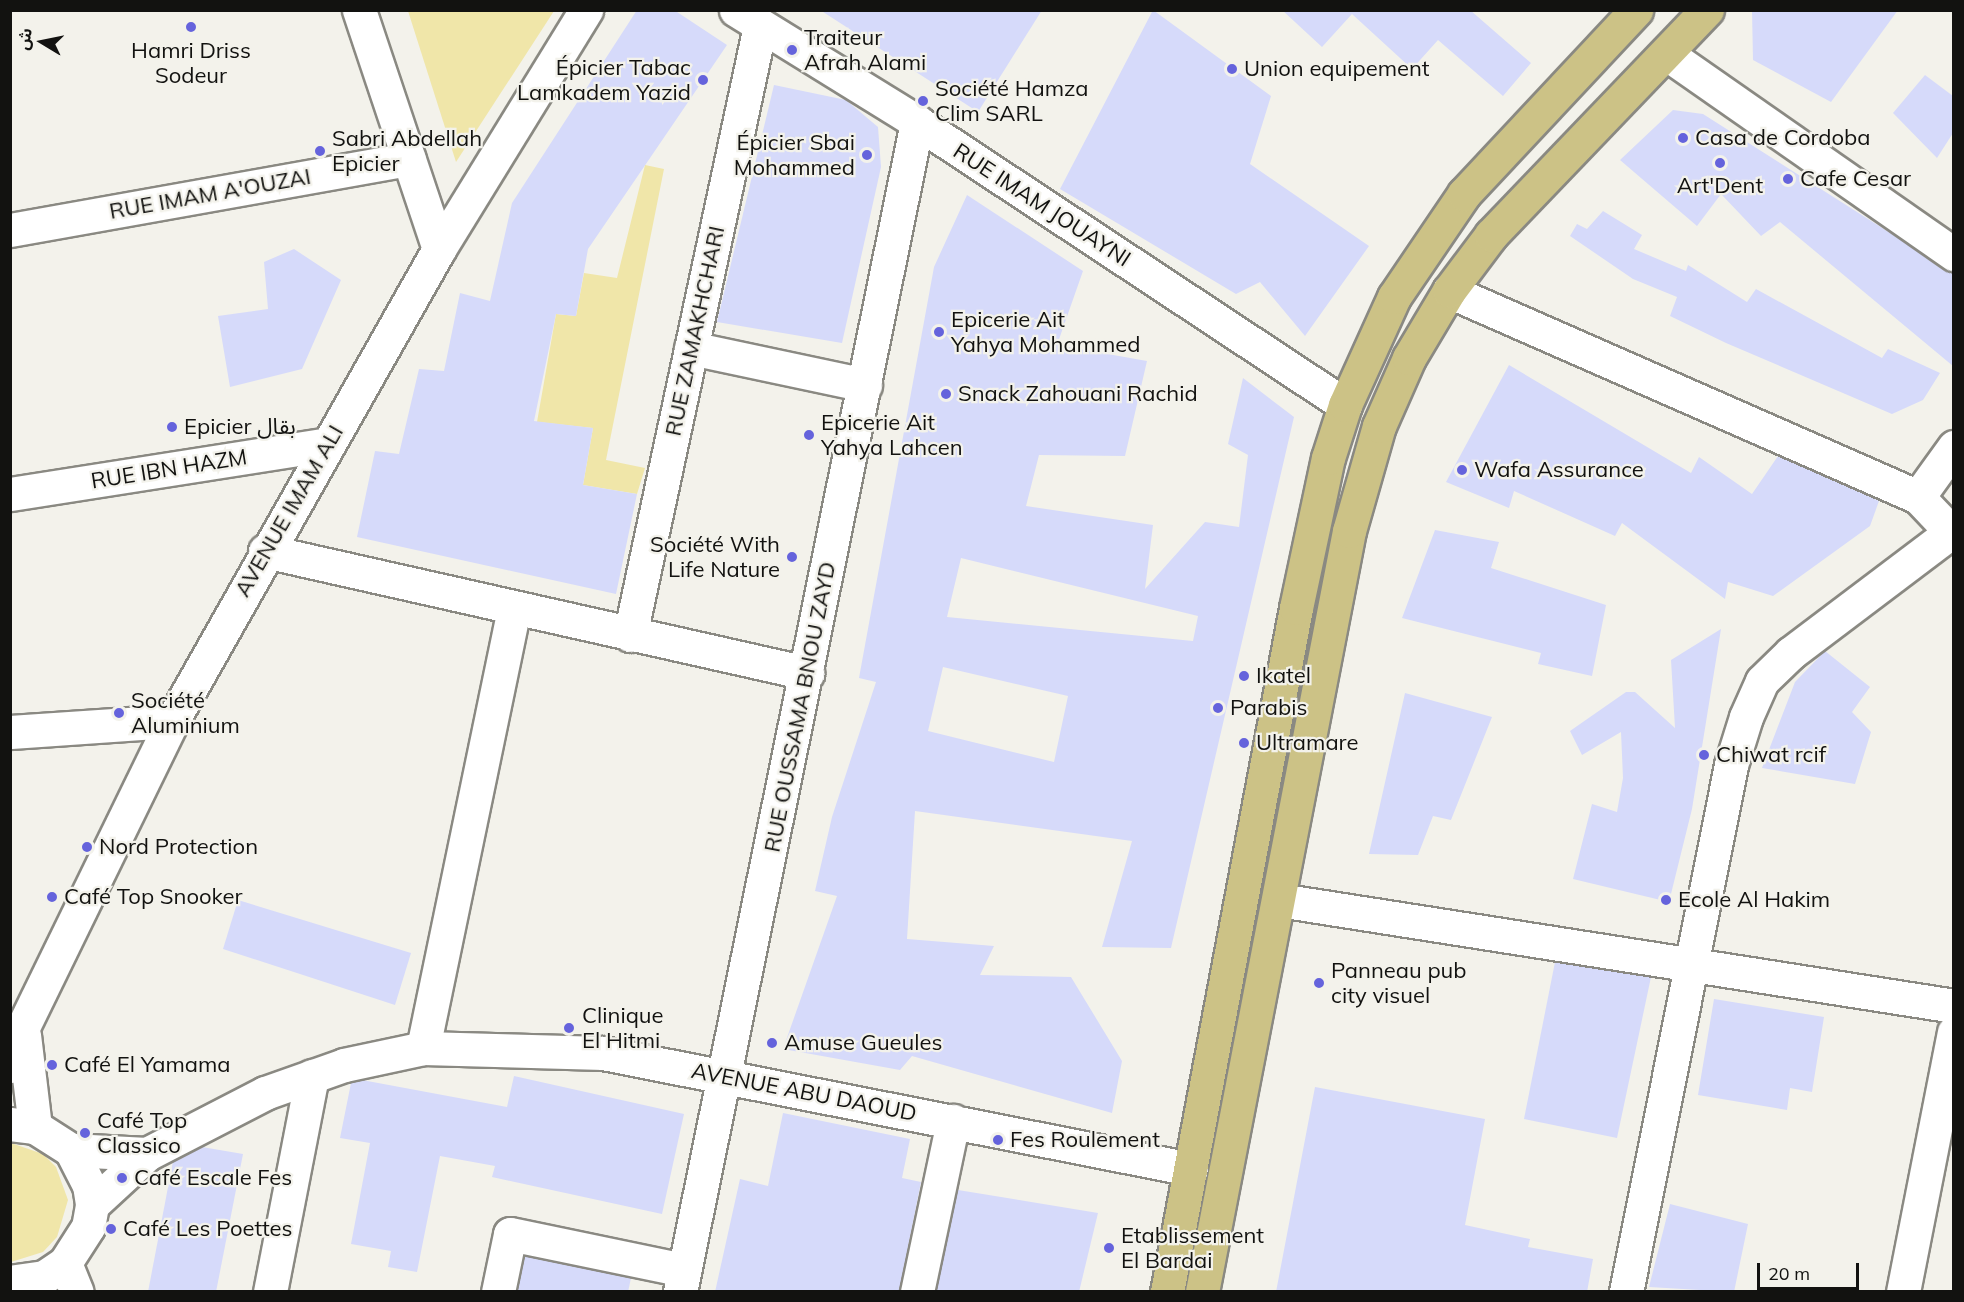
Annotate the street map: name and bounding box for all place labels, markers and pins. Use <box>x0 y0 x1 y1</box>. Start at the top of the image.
marker: Hamri Driss Sodeur <box>184 20 198 34</box>
place label: Traiteur Afrah Alami <box>804 24 926 76</box>
place label: Hamri Driss Sodeur <box>131 37 251 88</box>
marker: Traiteur Afrah Alami <box>785 43 799 57</box>
place label: Épicier Tabac Lamkadem Yazid <box>517 54 691 106</box>
place label: Union equipement <box>1244 56 1430 82</box>
marker: Union equipement <box>1225 62 1239 76</box>
marker: Épicier Tabac Lamkadem Yazid <box>696 73 710 87</box>
place label: Société Hamza Clim SARL <box>935 75 1089 126</box>
marker: Société Hamza Clim SARL <box>916 94 930 108</box>
place label: Sabri Abdellah Epicier <box>332 125 482 176</box>
place label: Casa de Cordoba <box>1695 125 1870 151</box>
place label: Épicier Sbai Mohammed <box>734 129 855 180</box>
marker: Casa de Cordoba <box>1676 131 1690 145</box>
marker: Sabri Abdellah Epicier <box>313 144 327 158</box>
marker: Épicier Sbai Mohammed <box>860 148 874 162</box>
marker: Art'Dent <box>1713 156 1727 170</box>
place label: Cafe Cesar <box>1800 166 1911 192</box>
marker: Cafe Cesar <box>1781 172 1795 186</box>
place label: Art'Dent <box>1677 173 1763 199</box>
place label: Epicerie Ait Yahya Mohammed <box>951 306 1140 358</box>
marker: Epicerie Ait Yahya Mohammed <box>932 325 946 339</box>
place label: Snack Zahouani Rachid <box>958 381 1198 407</box>
marker: Snack Zahouani Rachid <box>939 387 953 401</box>
place label: Epicerie Ait Yahya Lahcen <box>821 409 963 460</box>
place label: Epicier بقال <box>184 414 296 440</box>
marker: Epicier بقال <box>165 420 179 434</box>
marker: Epicerie Ait Yahya Lahcen <box>802 428 816 442</box>
place label: Wafa Assurance <box>1474 457 1644 483</box>
marker: Wafa Assurance <box>1455 463 1469 477</box>
place label: Société With Life Nature <box>650 531 780 582</box>
marker: Société With Life Nature <box>785 550 799 564</box>
place label: Ikatel <box>1256 663 1311 689</box>
marker: Ikatel <box>1237 669 1251 683</box>
place label: Société Aluminium <box>131 687 240 738</box>
place label: Parabis <box>1230 695 1307 721</box>
marker: Parabis <box>1211 701 1225 715</box>
marker: Société Aluminium <box>112 706 126 720</box>
place label: Ultramare <box>1256 730 1358 756</box>
marker: Ultramare <box>1237 736 1251 750</box>
place label: Chiwat rcif <box>1716 742 1826 768</box>
marker: Chiwat rcif <box>1697 748 1711 762</box>
place label: Nord Protection <box>99 834 258 860</box>
marker: Nord Protection <box>80 840 94 854</box>
place label: Café Top Snooker <box>64 884 243 910</box>
place label: Ecole Al Hakim <box>1678 887 1830 913</box>
marker: Café Top Snooker <box>45 890 59 904</box>
marker: Ecole Al Hakim <box>1659 893 1673 907</box>
place label: Panneau pub city visuel <box>1331 957 1466 1008</box>
marker: Panneau pub city visuel <box>1312 976 1326 990</box>
place label: Clinique El Hitmi <box>582 1002 664 1054</box>
marker: Clinique El Hitmi <box>560 1019 578 1037</box>
place label: Amuse Gueules <box>784 1030 942 1056</box>
marker: Amuse Gueules <box>765 1036 779 1050</box>
place label: Café El Yamama <box>64 1052 231 1078</box>
marker: Café El Yamama <box>45 1058 59 1072</box>
place label: Café Top Classico <box>97 1107 187 1158</box>
marker: Café Top Classico <box>78 1126 92 1140</box>
place label: Fes Roulement <box>1010 1127 1160 1153</box>
marker: Fes Roulement <box>991 1133 1005 1147</box>
place label: Café Escale Fes <box>134 1165 292 1191</box>
marker: Café Escale Fes <box>115 1171 129 1185</box>
place label: Café Les Poettes <box>123 1216 292 1242</box>
marker: Café Les Poettes <box>104 1222 118 1236</box>
place label: Etablissement El Bardai <box>1121 1222 1264 1274</box>
marker: Etablissement El Bardai <box>1102 1241 1116 1255</box>

